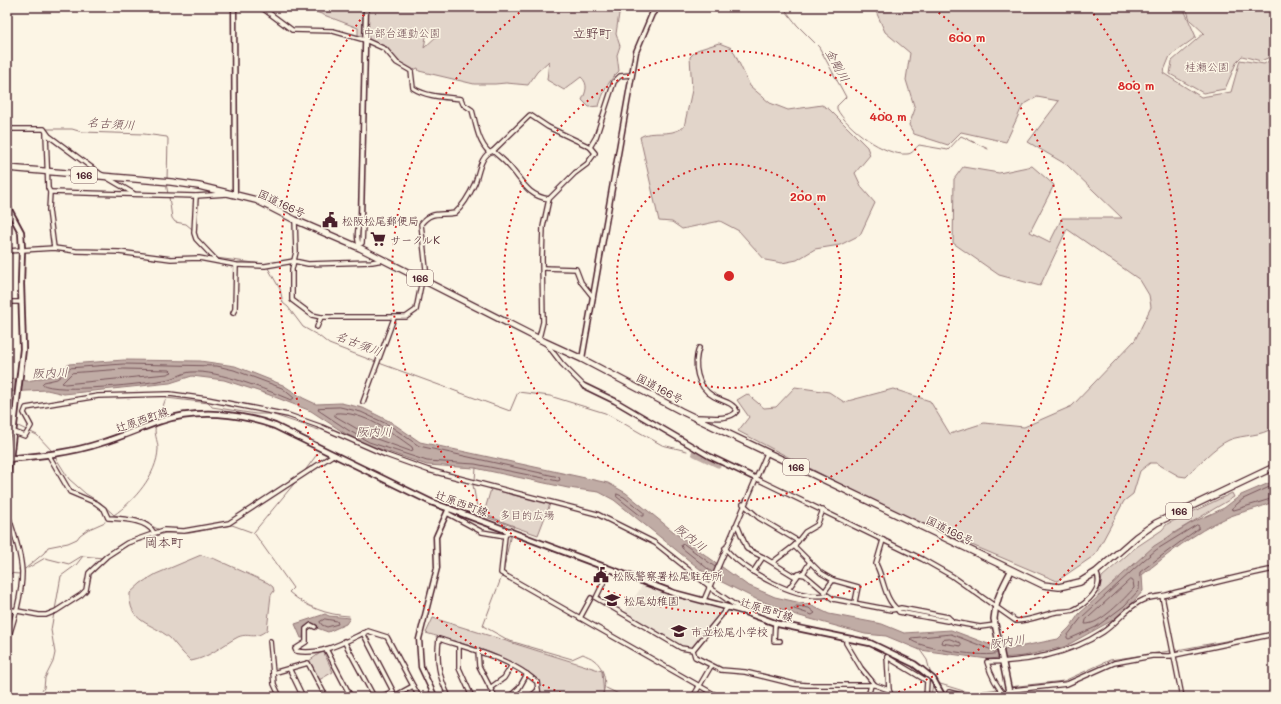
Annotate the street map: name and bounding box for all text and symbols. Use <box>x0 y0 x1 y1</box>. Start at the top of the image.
district label: 立野町 <box>572 24 612 41</box>
park label: 中部台運動公園 <box>364 25 441 40</box>
text: 600 m <box>949 29 985 45</box>
water label: 金剛川 <box>822 45 854 85</box>
park label: 桂瀬公園 <box>1185 59 1229 74</box>
text: 800 m <box>1118 77 1154 93</box>
text: 400 m <box>870 108 906 124</box>
water label: 名古須川 <box>86 113 136 133</box>
road number: 166 <box>71 167 97 183</box>
street label: 国道166号 <box>256 185 308 221</box>
text: 200 m <box>790 188 826 204</box>
public building icon: 松阪松尾郵便局 <box>321 211 339 229</box>
place label: 松阪松尾郵便局 <box>342 213 419 228</box>
supermarket icon: サークルK <box>369 230 387 248</box>
place label: サークルK <box>390 232 440 247</box>
centre of rings <box>722 269 736 283</box>
road number: 166 <box>407 270 433 286</box>
water label: 名古須川 <box>334 327 384 359</box>
water label: 阪内川 <box>32 363 68 381</box>
street label: 国道166号 <box>634 369 686 407</box>
street label: 辻原西町線 <box>114 403 170 435</box>
water label: 阪内川 <box>356 423 392 439</box>
road number: 166 <box>783 459 809 475</box>
street label: 辻原西町線 <box>434 487 490 519</box>
road number: 166 <box>1166 503 1192 519</box>
park label: 多目的広場 <box>500 507 555 522</box>
street label: 国道166号 <box>924 512 976 548</box>
water label: 阪内川 <box>672 519 710 555</box>
district label: 岡本町 <box>144 533 184 550</box>
public building icon: 松阪警察署松尾駐在所 <box>592 566 610 584</box>
place label: 松阪警察署松尾駐在所 <box>613 568 723 583</box>
school or university icon: 松尾幼稚園 <box>603 591 621 609</box>
place label: 松尾幼稚園 <box>624 593 679 608</box>
street label: 辻原西町線 <box>739 594 795 624</box>
school or university icon: 市立松尾小学校 <box>670 622 688 640</box>
place label: 市立松尾小学校 <box>691 624 768 639</box>
water label: 阪内川 <box>988 631 1026 651</box>

